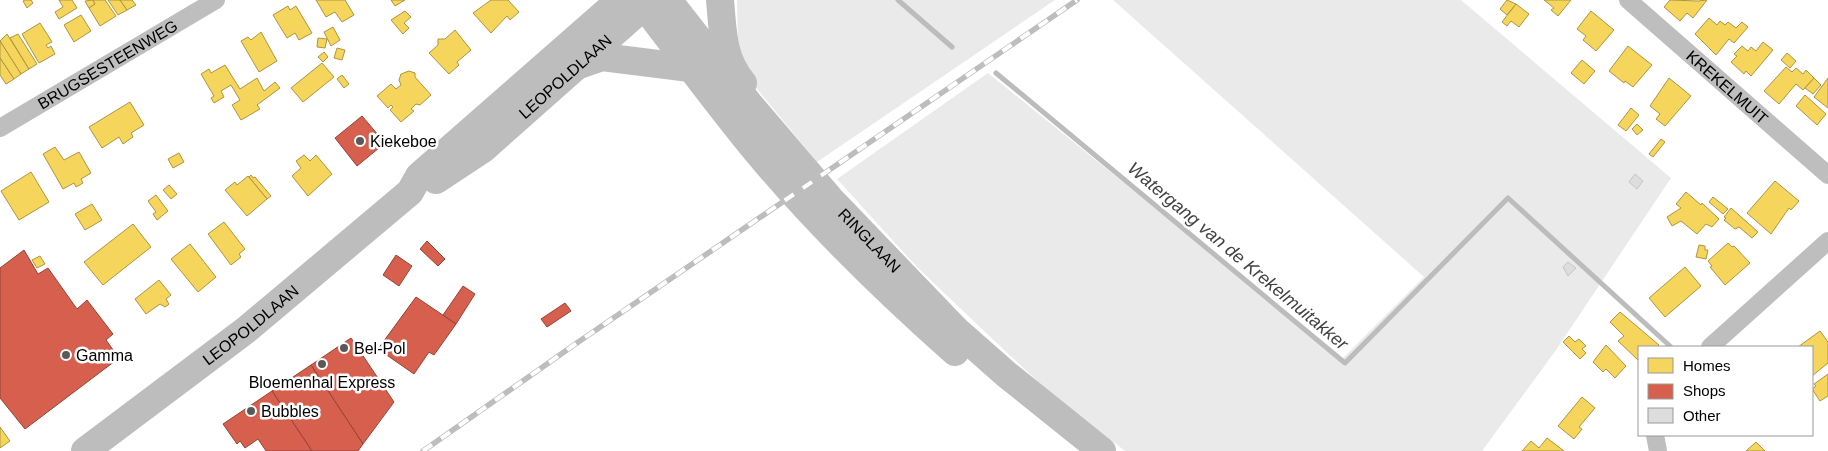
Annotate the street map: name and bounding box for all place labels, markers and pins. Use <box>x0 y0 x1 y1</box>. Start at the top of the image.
place label: Kiekeboe <box>370 133 437 150</box>
marker: Kiekeboe <box>354 135 366 147</box>
place label: Bel-Pol <box>354 340 406 357</box>
marker: Bel-Pol <box>338 342 350 354</box>
place label: Gamma <box>76 347 133 364</box>
marker: Gamma <box>60 349 72 361</box>
marker: Bloemenhal Express <box>316 358 328 370</box>
place label: Bloemenhal Express <box>249 374 395 391</box>
place label: Bubbles <box>261 403 319 420</box>
marker: Bubbles <box>245 405 257 417</box>

